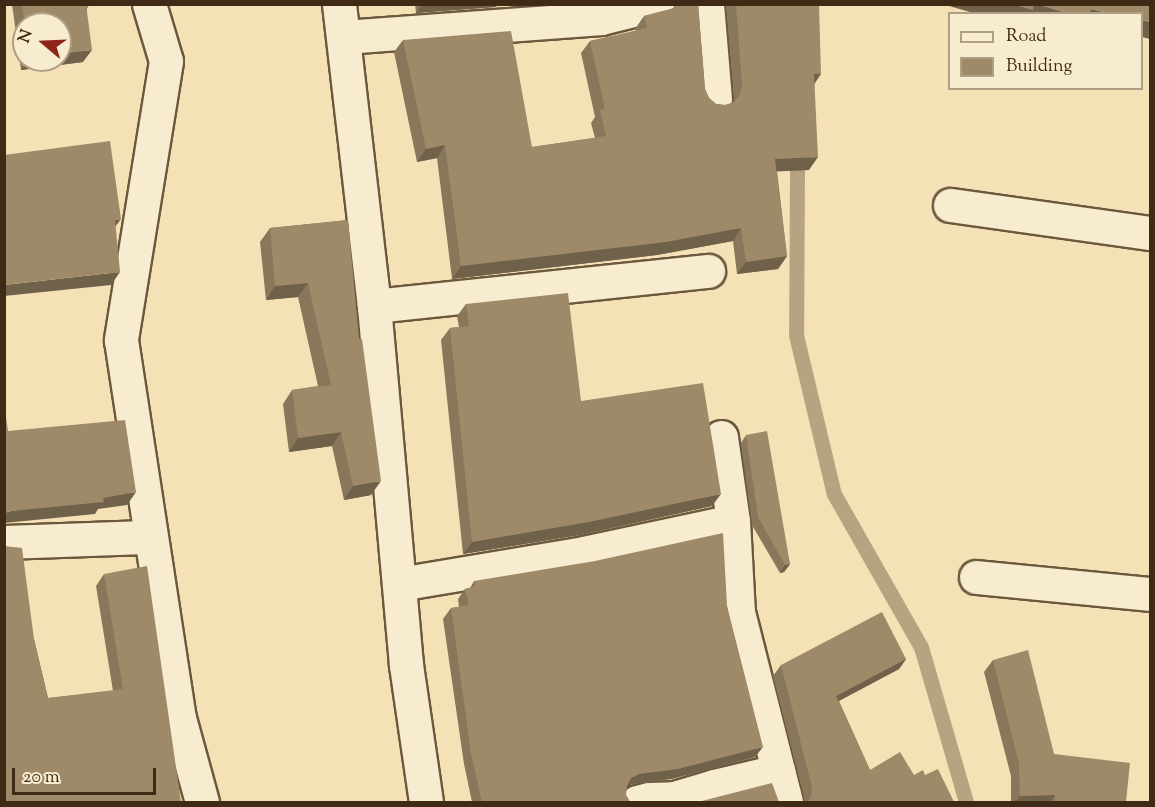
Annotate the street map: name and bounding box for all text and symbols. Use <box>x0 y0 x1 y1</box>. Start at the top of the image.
north arrow <box>12 12 72 72</box>
legend <box>948 12 1143 90</box>
text: Road <box>1006 24 1046 50</box>
text: N <box>13 27 39 46</box>
text: Building <box>1006 54 1072 80</box>
scale bar <box>15 756 159 794</box>
text: 20 m <box>23 765 60 791</box>

